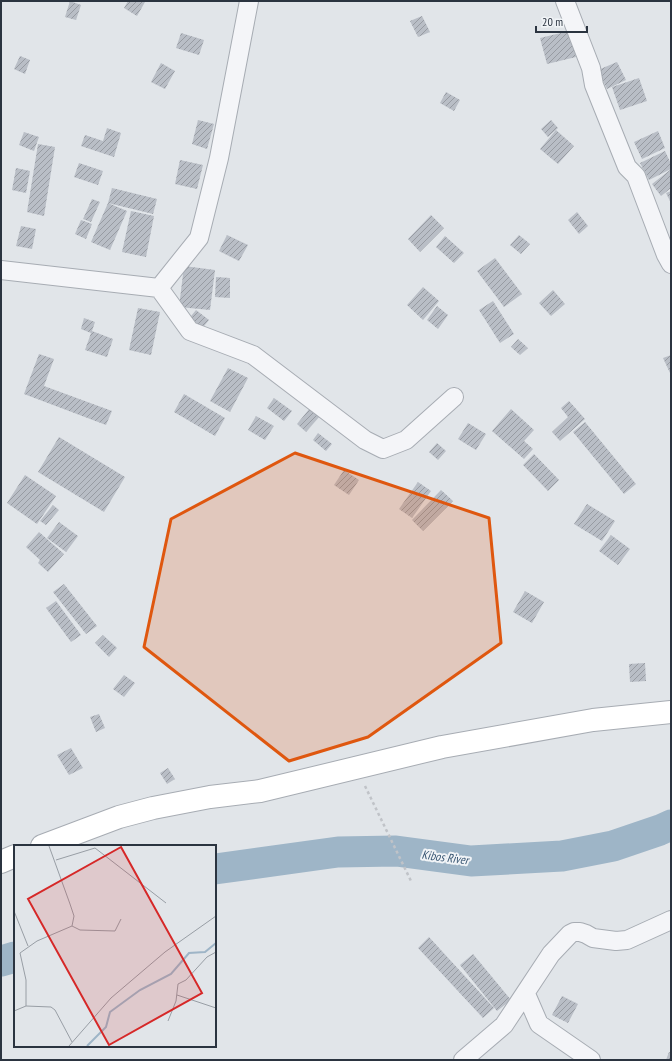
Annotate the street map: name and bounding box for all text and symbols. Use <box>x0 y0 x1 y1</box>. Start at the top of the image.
scale bar <box>536 8 587 34</box>
text: 20 m <box>542 14 563 29</box>
inset map <box>14 845 216 1047</box>
water label: Kibos River <box>421 847 471 868</box>

